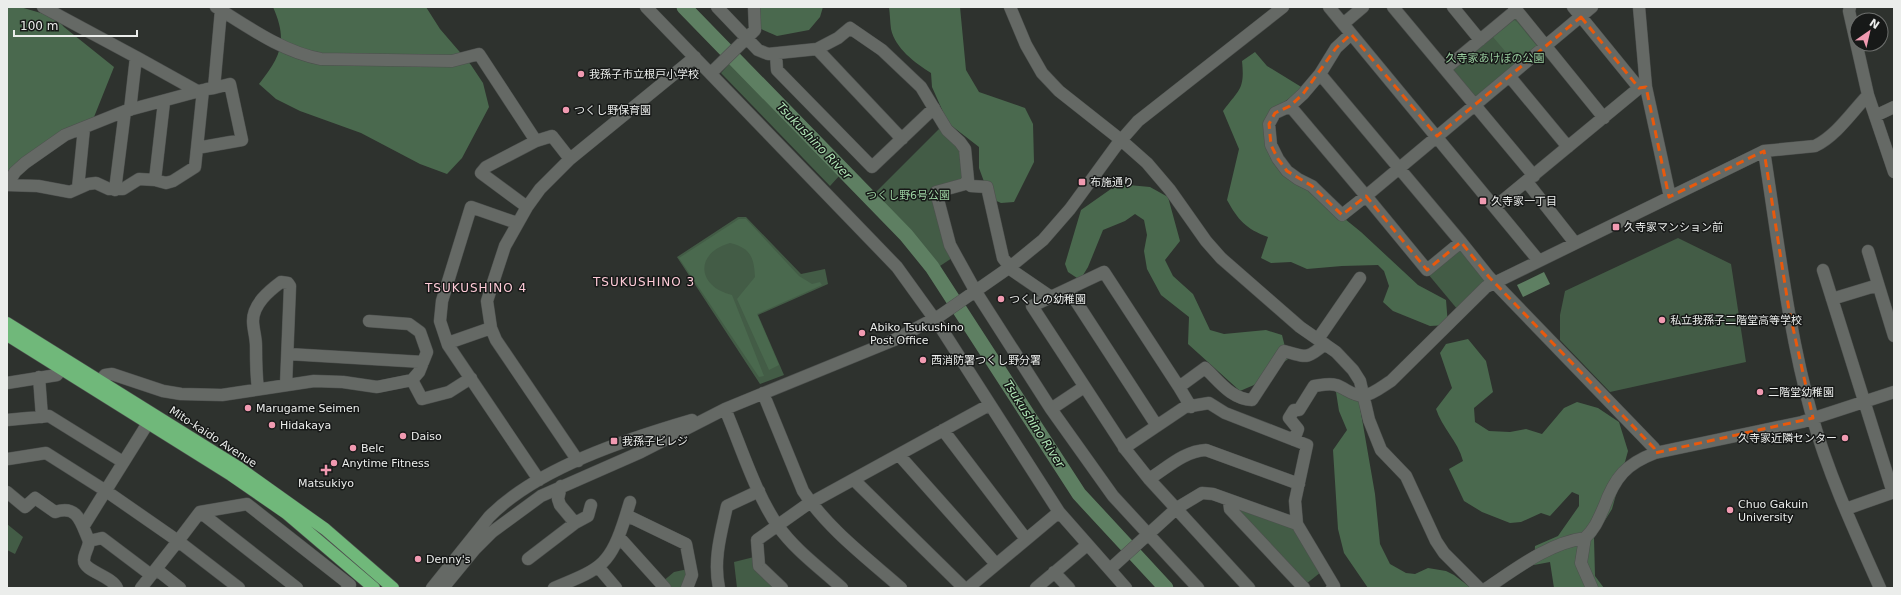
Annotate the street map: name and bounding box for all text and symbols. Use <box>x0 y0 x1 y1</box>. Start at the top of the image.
scale bar <box>14 12 137 38</box>
north arrow <box>1849 12 1889 52</box>
text: N <box>1867 16 1882 32</box>
text: 100 m <box>20 19 58 33</box>
park label: 久寺家あけぼの公園 <box>1446 52 1545 65</box>
place label: 我孫子市立根戸小学校 <box>589 68 699 81</box>
marker: 我孫子市立根戸小学校 <box>576 69 586 79</box>
water label: Tsukushino River <box>774 100 855 183</box>
place label: つくし野保育園 <box>574 104 651 117</box>
marker: つくし野保育園 <box>561 105 571 115</box>
place label: 布施通り <box>1090 176 1134 189</box>
marker: 布施通り <box>1077 177 1087 187</box>
park label: つくし野6号公園 <box>866 189 950 202</box>
place label: 久寺家一丁目 <box>1491 195 1557 208</box>
marker: 久寺家一丁目 <box>1478 196 1488 206</box>
place label: 久寺家マンション前 <box>1624 221 1723 234</box>
marker: 久寺家マンション前 <box>1611 222 1621 232</box>
district label: TSUKUSHINO 3 <box>592 275 695 289</box>
district label: TSUKUSHINO 4 <box>424 281 527 295</box>
place label: つくしの幼稚園 <box>1009 293 1086 306</box>
marker: つくしの幼稚園 <box>996 294 1006 304</box>
place label: 私立我孫子二階堂高等学校 <box>1670 314 1802 327</box>
marker: 私立我孫子二階堂高等学校 <box>1657 315 1667 325</box>
place label: Abiko Tsukushino Post Office <box>870 321 964 347</box>
marker: Abiko Tsukushino Post Office <box>857 328 867 338</box>
place label: 西消防署つくし野分署 <box>931 354 1041 367</box>
marker: 西消防署つくし野分署 <box>918 355 928 365</box>
water label: Tsukushino River <box>1001 378 1068 471</box>
place label: 二階堂幼稚園 <box>1768 386 1834 399</box>
marker: 二階堂幼稚園 <box>1755 387 1765 397</box>
place label: Marugame Seimen <box>256 402 360 415</box>
marker: Marugame Seimen <box>243 403 253 413</box>
street label: Mito-kaido Avenue <box>167 404 259 470</box>
place label: Hidakaya <box>280 419 331 432</box>
marker: Hidakaya <box>267 420 277 430</box>
place label: Daiso <box>411 430 442 443</box>
marker: Daiso <box>398 431 408 441</box>
place label: 久寺家近隣センター <box>1738 432 1837 445</box>
marker: 久寺家近隣センター <box>1840 433 1850 443</box>
place label: 我孫子ビレジ <box>622 435 688 448</box>
marker: 我孫子ビレジ <box>609 436 619 446</box>
place label: Belc <box>361 442 384 455</box>
marker: Belc <box>348 443 358 453</box>
place label: Anytime Fitness <box>342 457 430 470</box>
marker: Anytime Fitness <box>329 458 339 468</box>
marker: Matsukiyo <box>321 465 331 475</box>
place label: Matsukiyo <box>298 477 354 490</box>
place label: Chuo Gakuin University <box>1738 498 1808 524</box>
marker: Chuo Gakuin University <box>1725 505 1735 515</box>
place label: Denny's <box>426 553 471 566</box>
marker: Denny's <box>413 554 423 564</box>

